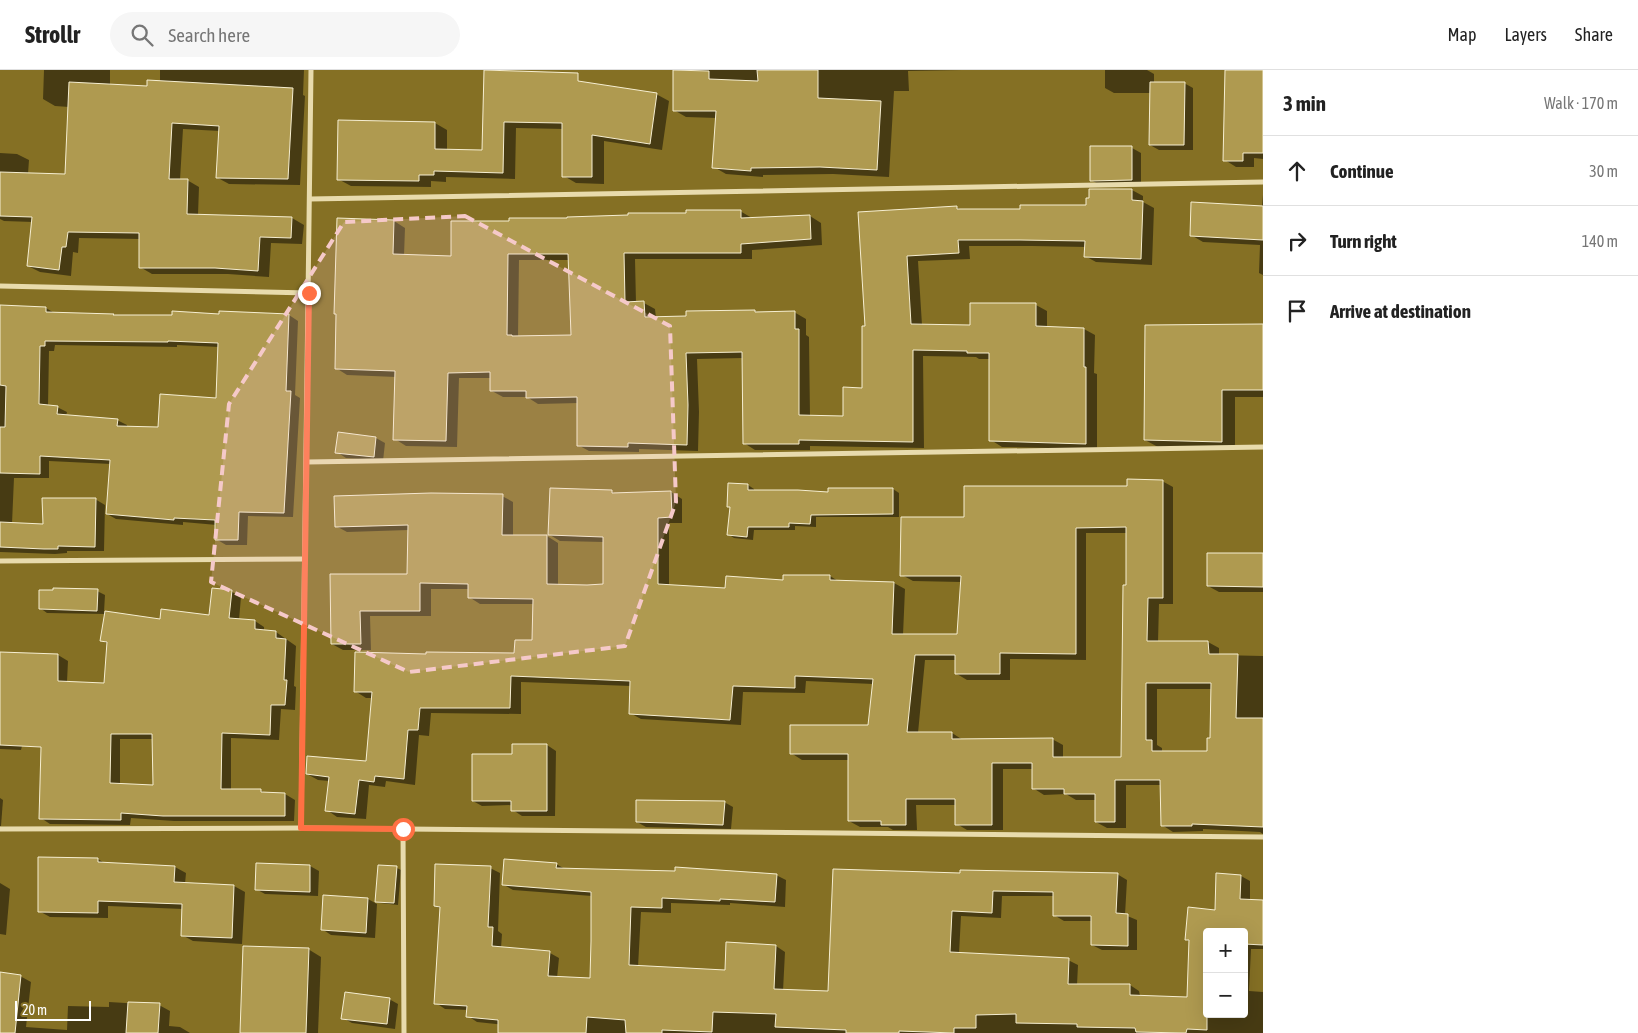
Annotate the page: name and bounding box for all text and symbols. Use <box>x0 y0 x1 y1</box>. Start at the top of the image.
search box <box>110 12 460 57</box>
text: Strollr <box>25 21 80 48</box>
icon: search <box>128 21 156 49</box>
text: Search here <box>168 24 250 46</box>
text: Map <box>1447 24 1476 45</box>
text: Layers <box>1504 24 1547 45</box>
text: Share <box>1575 24 1613 45</box>
text: 3 min <box>1283 91 1326 115</box>
text: Walk · 170 m <box>1544 94 1618 112</box>
icon: ahead <box>1283 157 1311 185</box>
text: Continue <box>1330 160 1394 182</box>
text: 30 m <box>1589 162 1618 180</box>
icon: right <box>1283 227 1311 255</box>
text: Turn right <box>1330 230 1397 252</box>
text: 140 m <box>1582 232 1618 250</box>
route end <box>298 282 321 305</box>
icon: arrive <box>1283 297 1311 325</box>
text: Arrive at destination <box>1330 300 1471 322</box>
route start <box>392 818 415 841</box>
map controls <box>1203 928 1248 1018</box>
button: + <box>1203 928 1248 973</box>
button: − <box>1203 973 1248 1018</box>
scale bar <box>15 998 91 1021</box>
text: 20 m <box>22 1002 47 1018</box>

